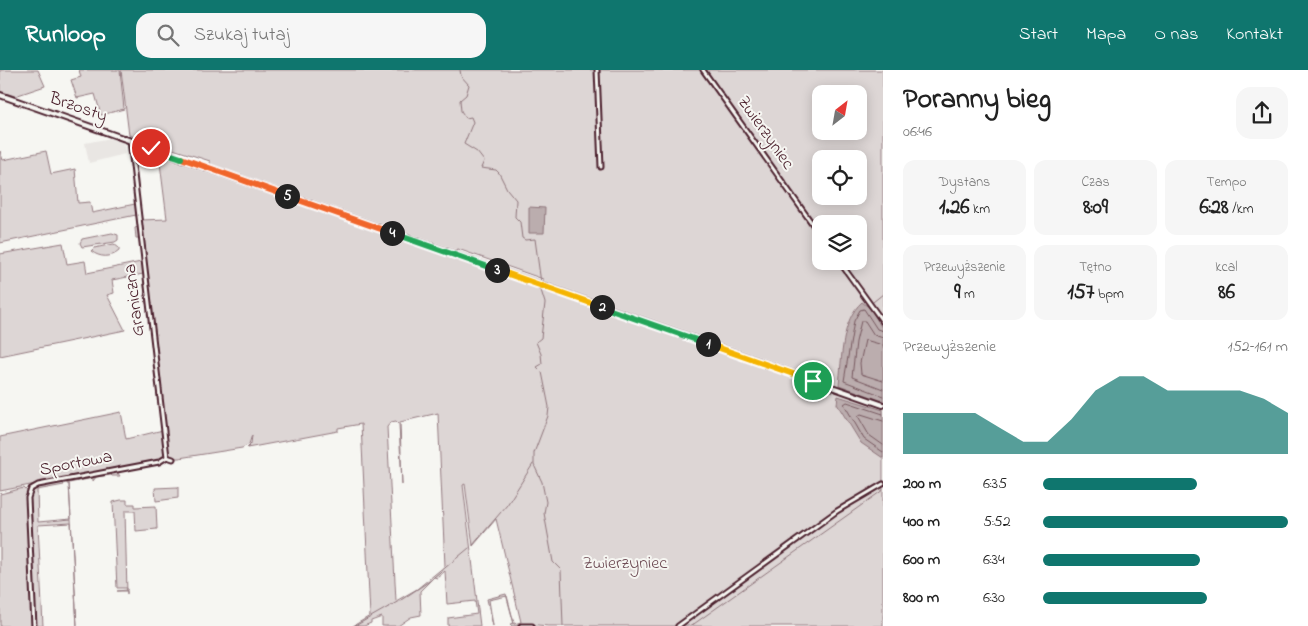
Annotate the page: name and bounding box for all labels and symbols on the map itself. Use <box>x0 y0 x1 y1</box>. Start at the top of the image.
north arrow <box>812 85 868 140</box>
street label: Brzosty <box>45 86 111 130</box>
street label: Zwierzyniec <box>730 91 800 175</box>
pin <box>130 127 172 169</box>
pin: 5 <box>274 184 300 208</box>
pin: 4 <box>380 220 404 246</box>
pin: 3 <box>484 258 510 282</box>
street label: Graniczna <box>118 262 152 338</box>
pin: 2 <box>590 294 614 320</box>
pin: 1 <box>696 332 720 356</box>
pin <box>792 360 834 402</box>
street label: Sportowa <box>38 444 114 484</box>
park label: Zwierzyniec <box>583 551 667 577</box>

